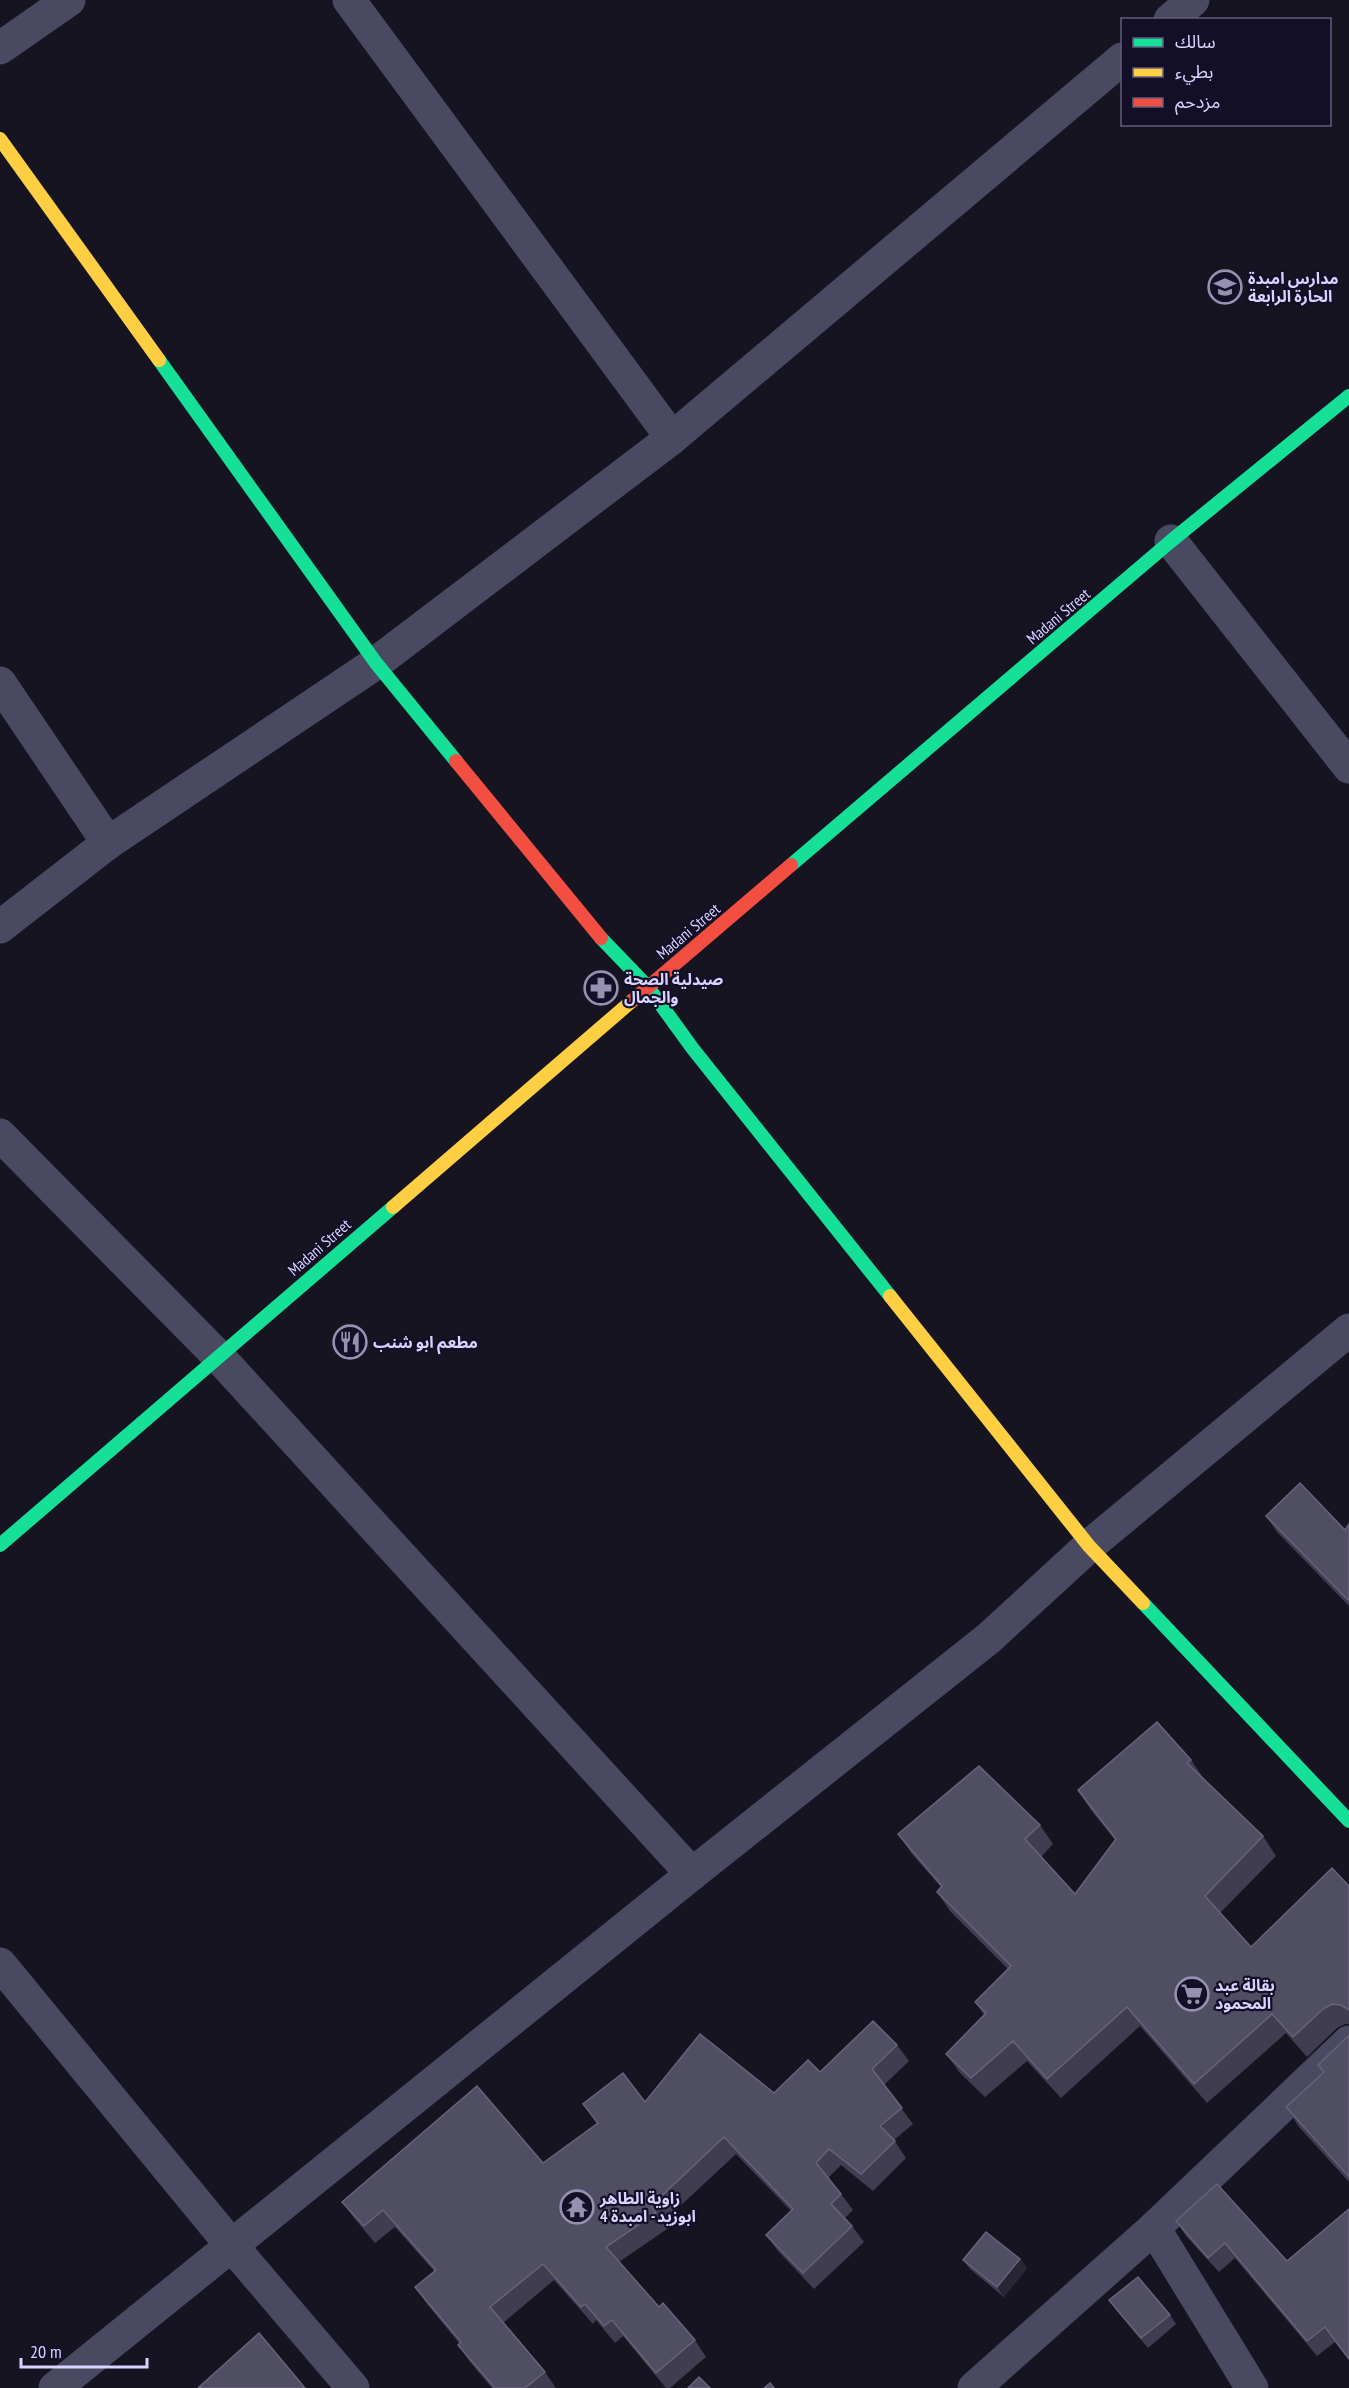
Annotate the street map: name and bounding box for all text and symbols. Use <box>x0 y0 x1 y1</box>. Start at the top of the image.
legend <box>1121 18 1331 126</box>
text: سالك <box>1175 30 1216 53</box>
text: بطيء <box>1175 60 1213 85</box>
text: مزدحم <box>1175 90 1220 115</box>
place label: مدارس امبدة الحارة الرابعة <box>1248 268 1339 306</box>
school or university icon: مدارس امبدة الحارة الرابعة <box>1207 269 1243 305</box>
street label: Madani Street <box>1022 583 1094 648</box>
street label: Madani Street <box>652 898 724 963</box>
place label: صيدلية الصحة والجمال <box>624 969 723 1007</box>
pharmacy icon: صيدلية الصحة والجمال <box>583 970 619 1006</box>
street label: Madani Street <box>283 1214 355 1280</box>
restaurant icon: مطعم ابو شنب <box>332 1324 368 1360</box>
place label: مطعم ابو شنب <box>373 1332 478 1355</box>
place label: بقالة عبد المحمود <box>1215 1975 1275 2013</box>
supermarket icon: بقالة عبد المحمود <box>1174 1976 1210 2012</box>
place label: زاوية الطاهر ابوزيد - امبدة 4 <box>599 2188 696 2226</box>
temple icon: زاوية الطاهر ابوزيد - امبدة 4 <box>559 2189 595 2225</box>
scale bar <box>21 2331 147 2369</box>
text: 20 m <box>30 2340 62 2363</box>

